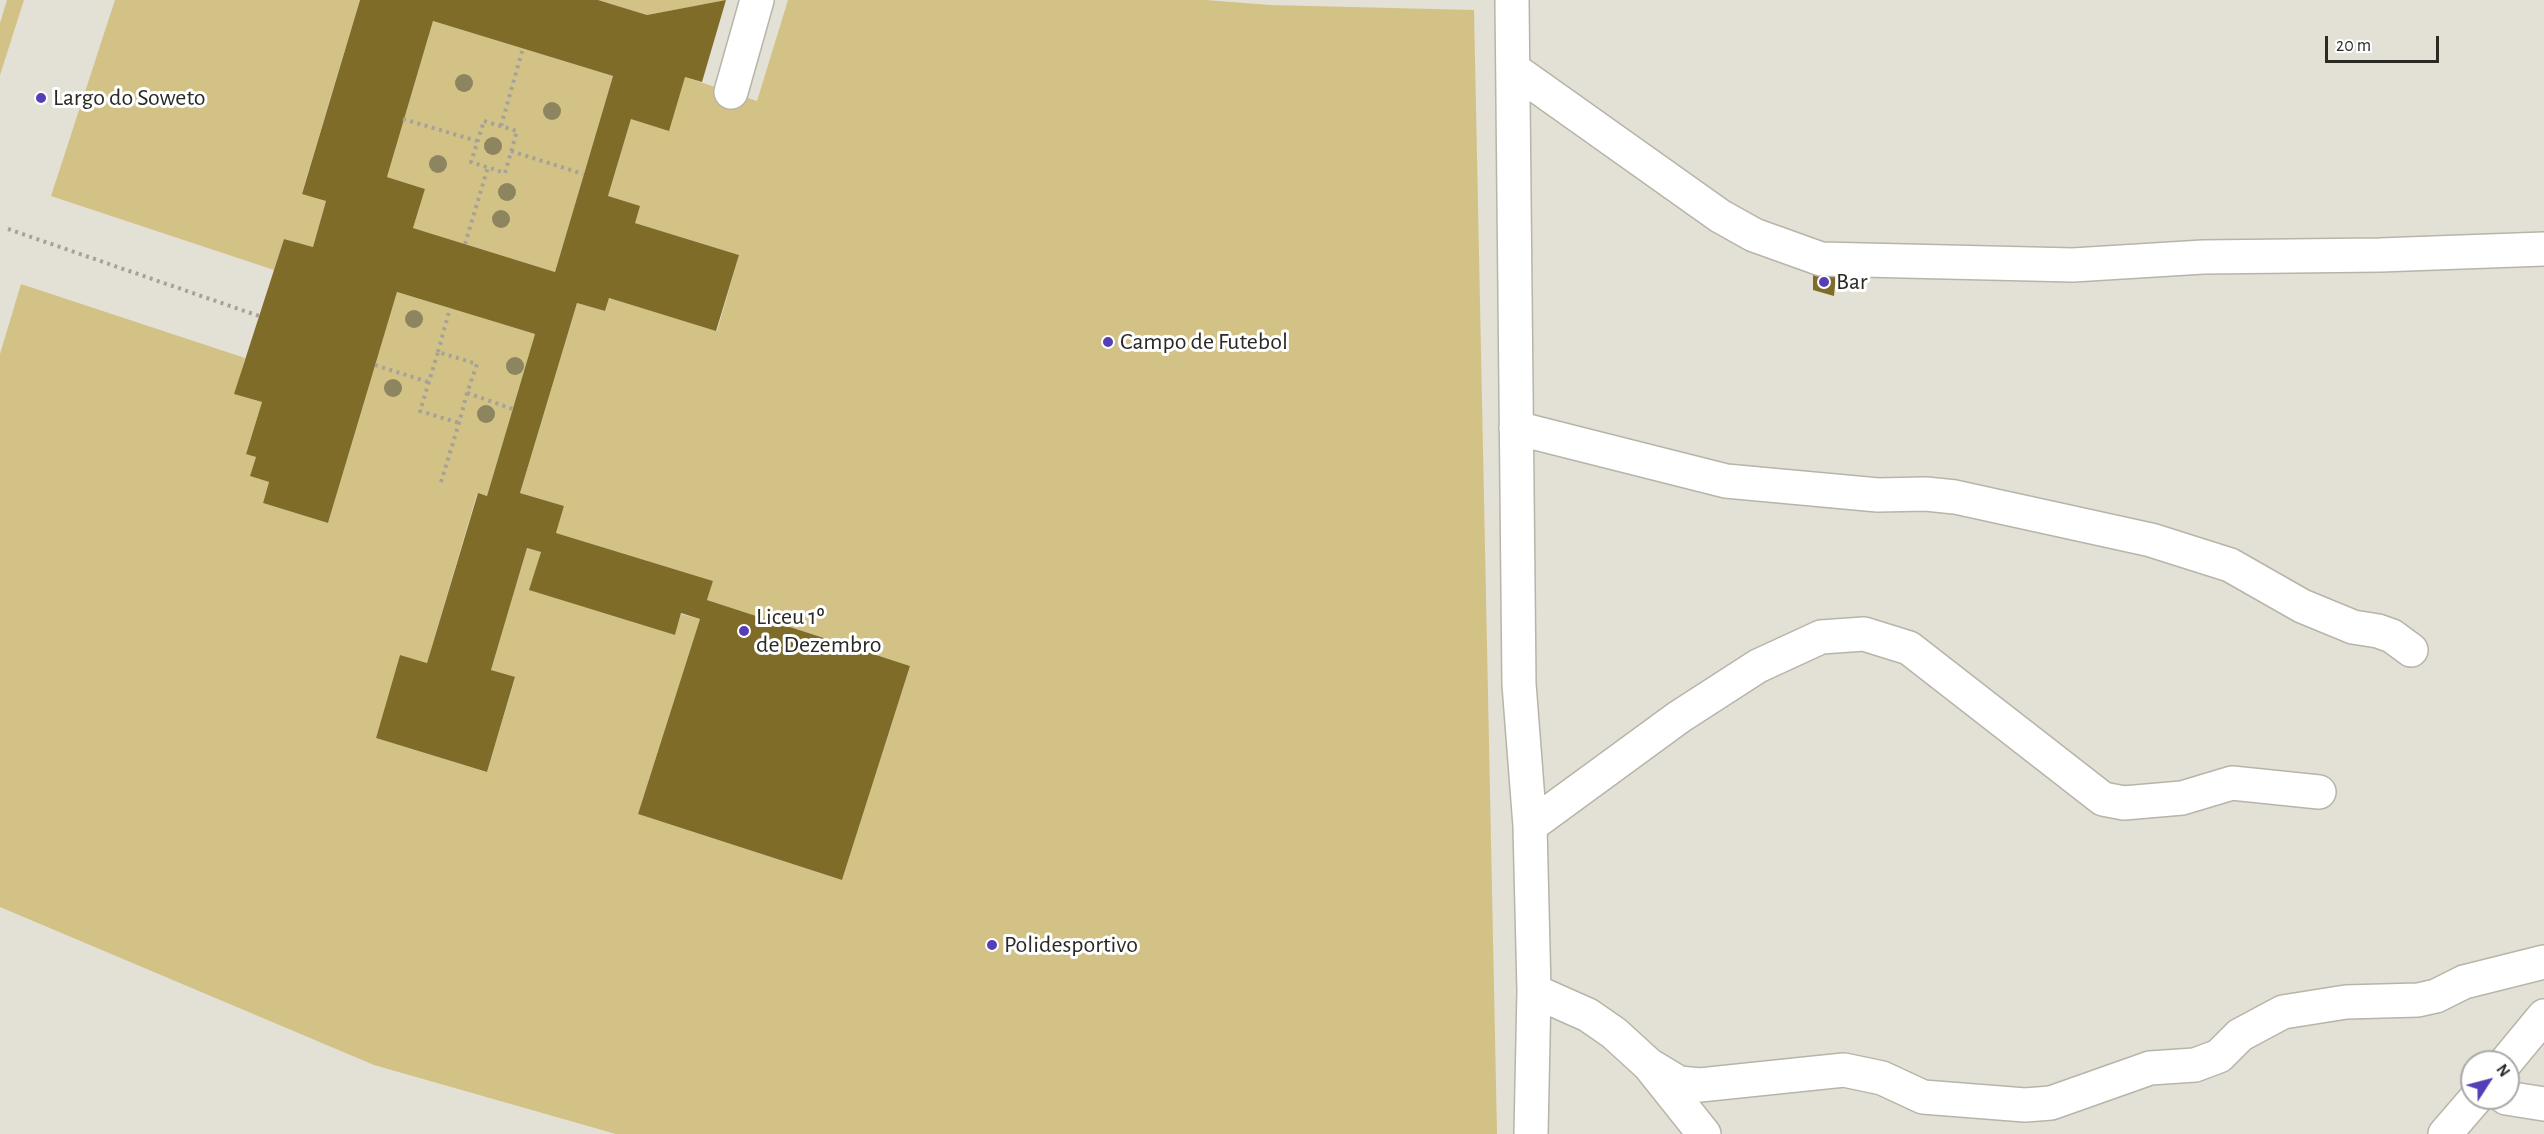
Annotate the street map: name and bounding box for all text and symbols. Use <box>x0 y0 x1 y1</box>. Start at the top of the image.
scale bar <box>2328 24 2442 62</box>
text: 20 m <box>2336 37 2371 55</box>
place label: Largo do Soweto <box>53 84 205 112</box>
marker: Largo do Soweto <box>34 91 48 105</box>
place label: Bar <box>1836 268 1867 296</box>
marker: Bar <box>1817 275 1831 289</box>
place label: Campo de Futebol <box>1120 328 1288 356</box>
marker: Campo de Futebol <box>1101 335 1115 349</box>
place label: Liceu 1º de Dezembro <box>756 603 881 659</box>
marker: Liceu 1º de Dezembro <box>737 624 751 638</box>
place label: Polidesportivo <box>1004 931 1138 959</box>
marker: Polidesportivo <box>985 938 999 952</box>
north arrow <box>2460 1050 2520 1110</box>
text: N <box>2493 1061 2513 1080</box>

